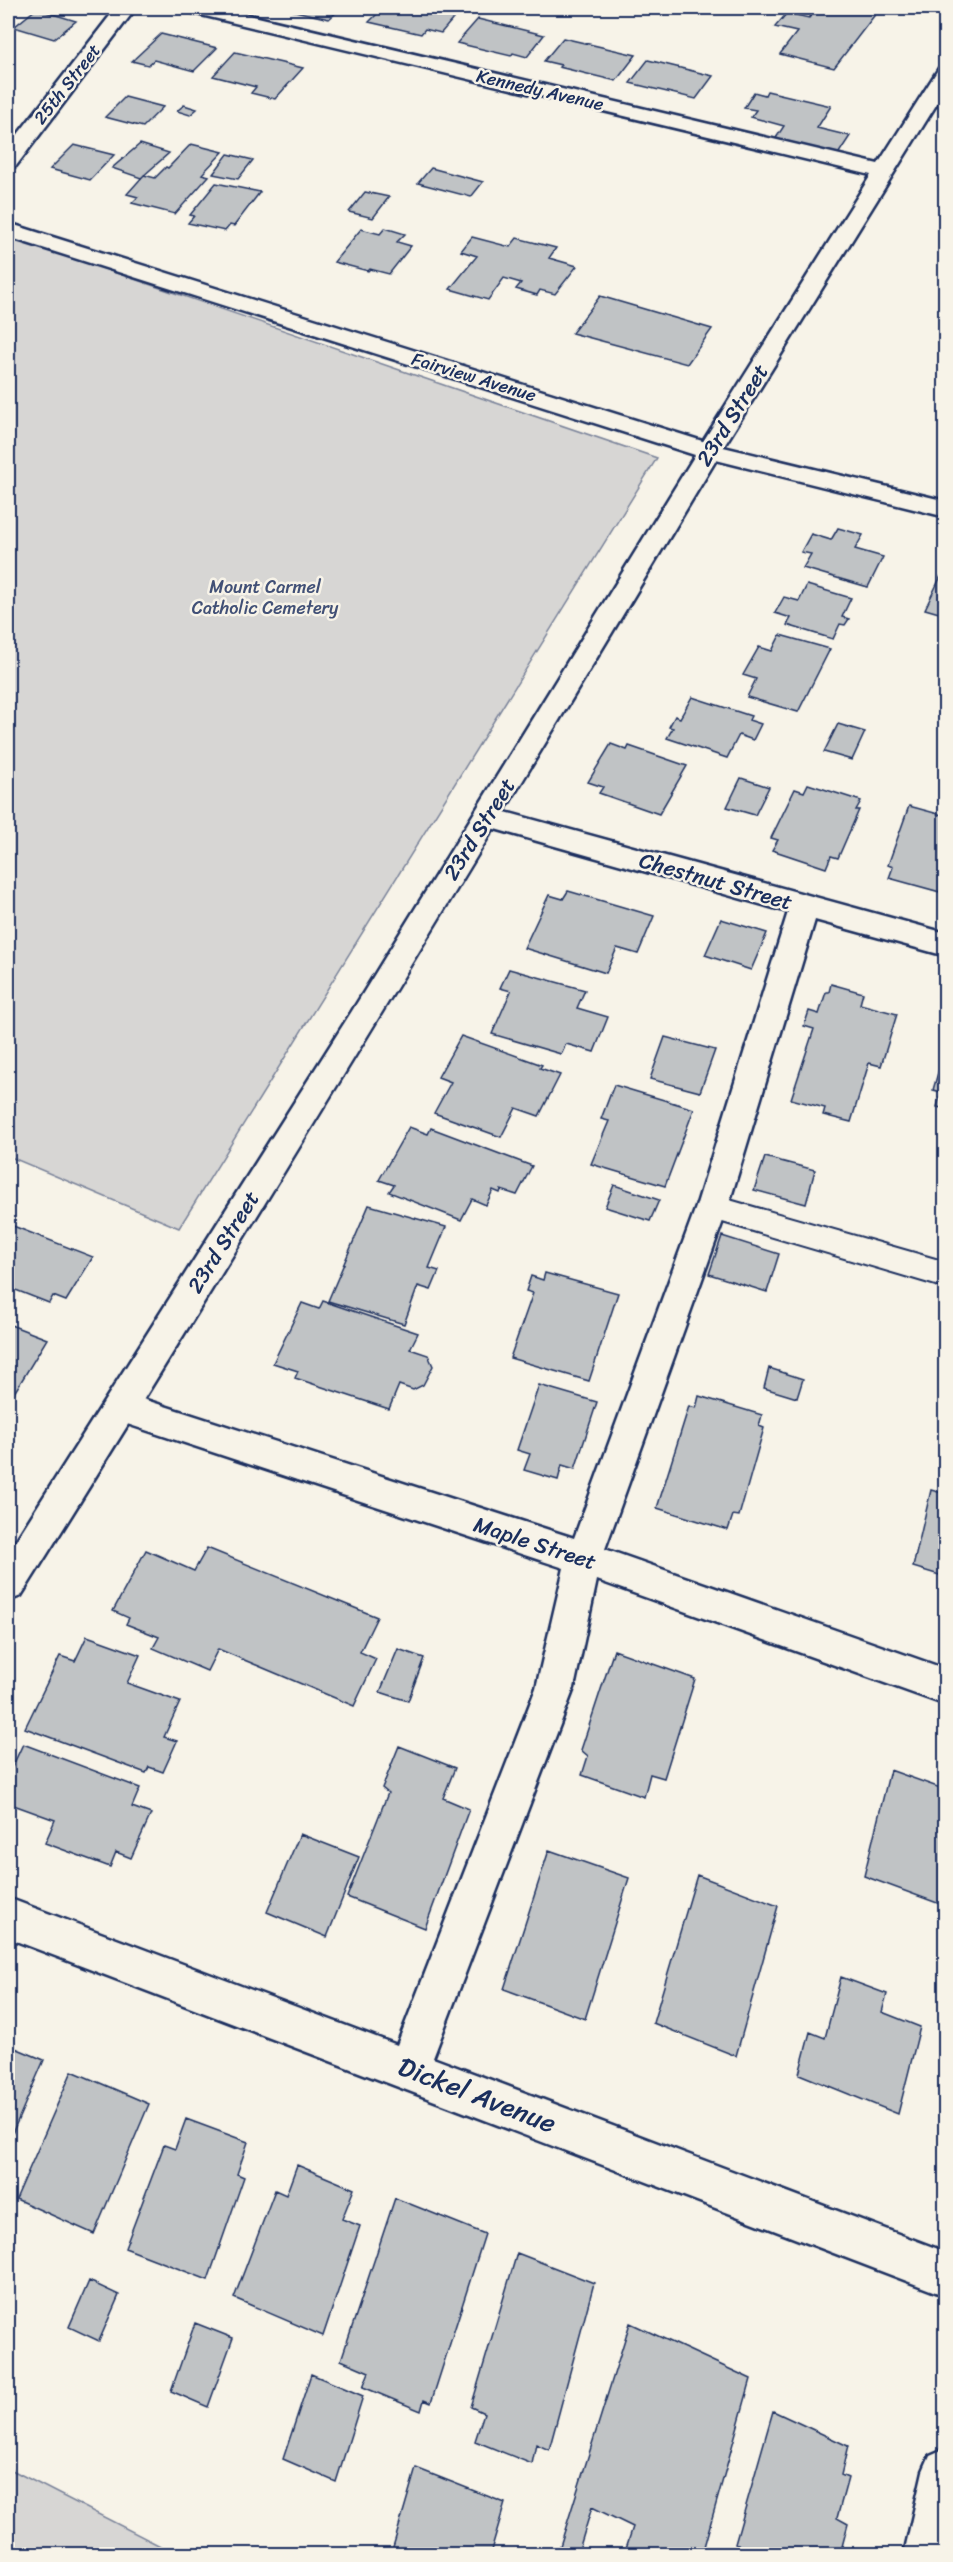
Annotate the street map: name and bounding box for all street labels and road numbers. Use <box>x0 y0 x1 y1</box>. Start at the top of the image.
street label: 25th Street <box>25 36 109 132</box>
street label: Kennedy Avenue <box>473 60 607 120</box>
street label: Fairview Avenue <box>408 343 540 411</box>
street label: 23rd Street <box>685 356 779 474</box>
street label: 23rd Street <box>432 770 526 888</box>
street label: Chestnut Street <box>635 841 798 922</box>
street label: 23rd Street <box>176 1183 270 1301</box>
street label: Maple Street <box>469 1505 602 1581</box>
street label: Dickel Avenue <box>391 2043 563 2147</box>

